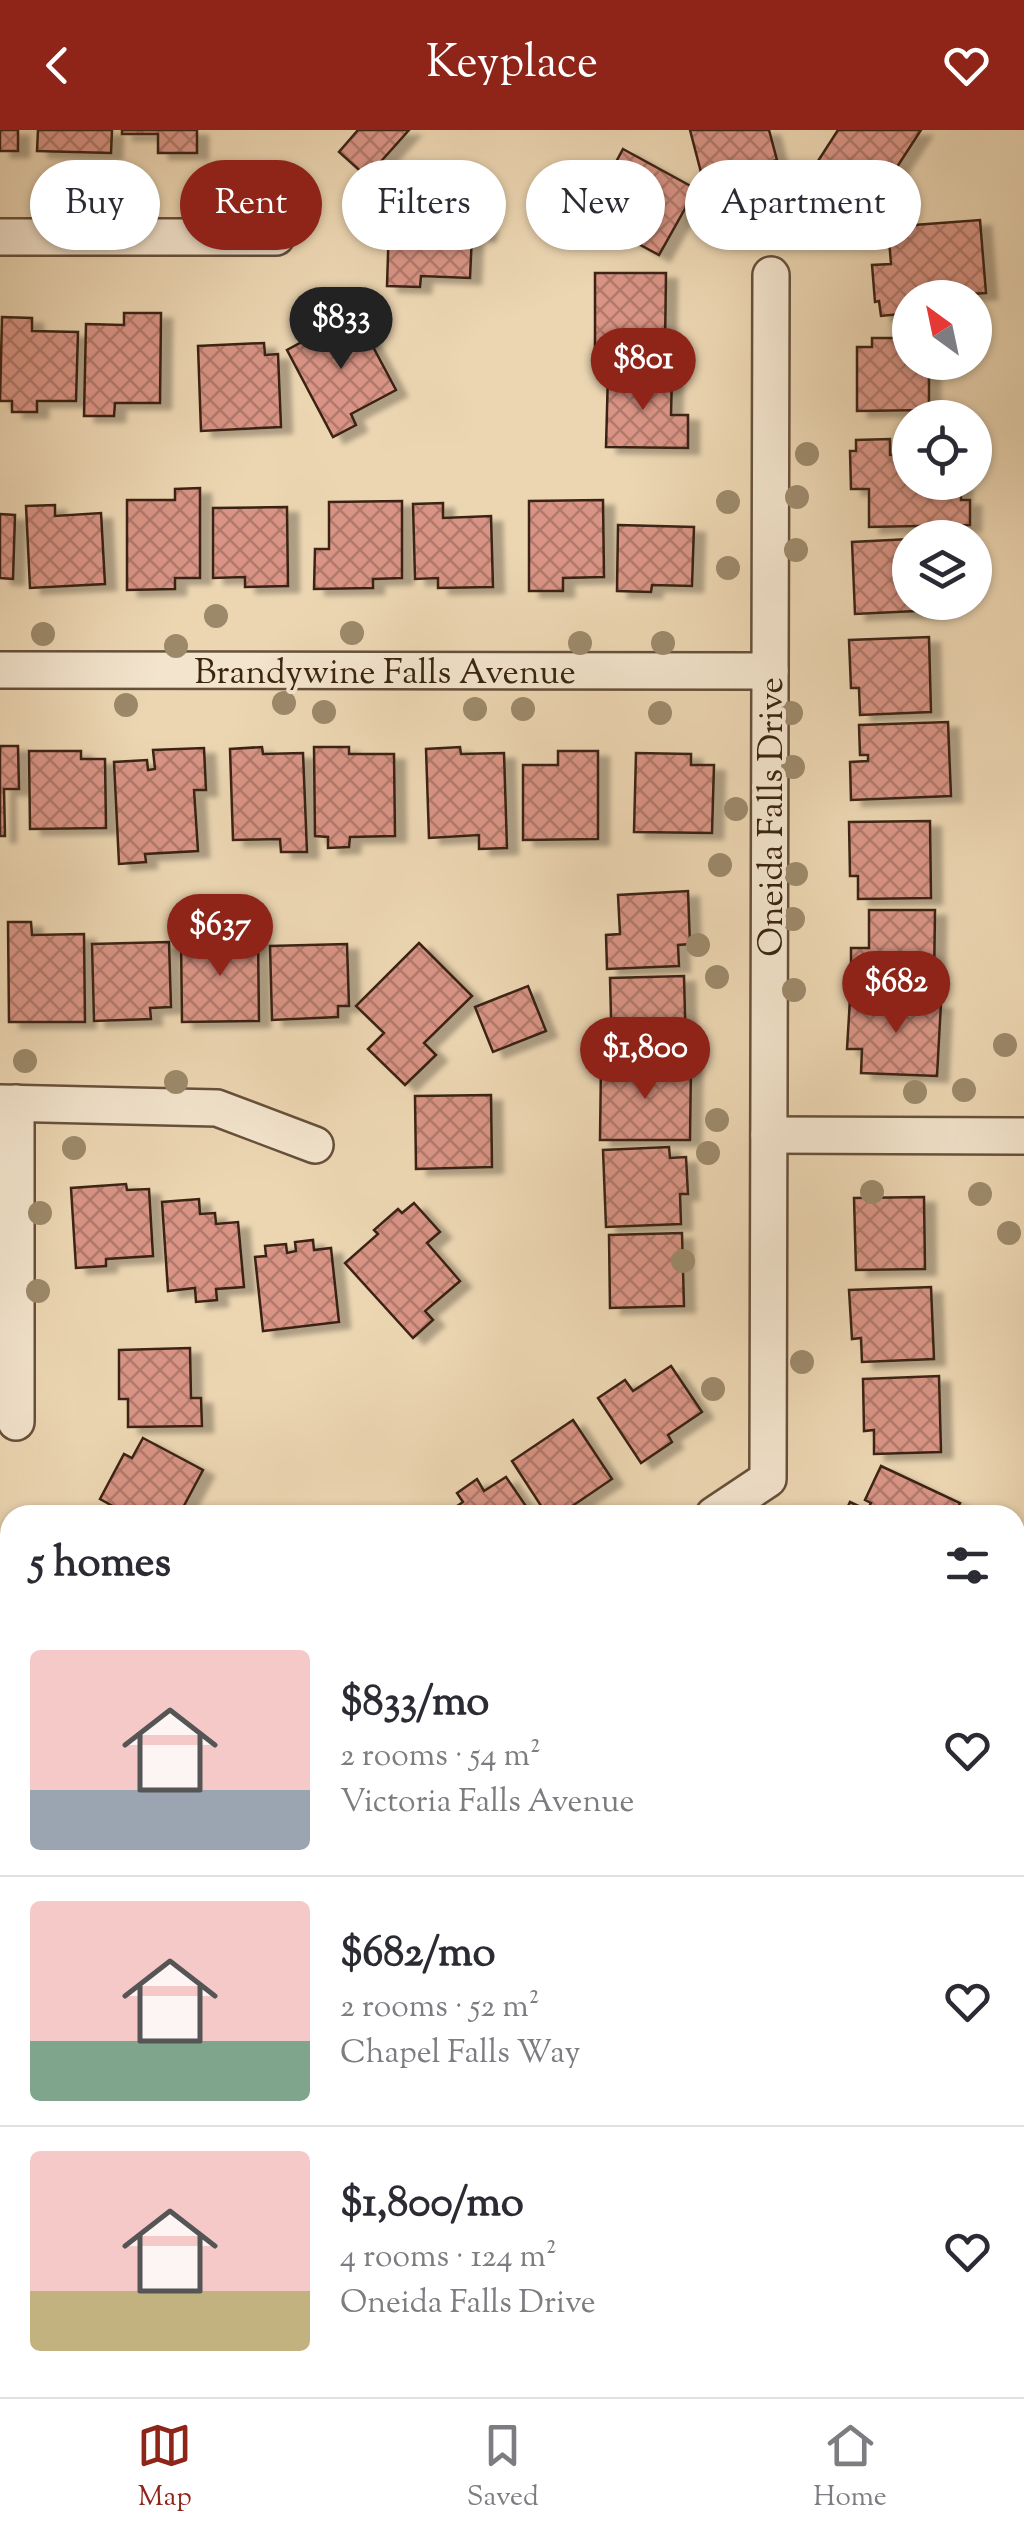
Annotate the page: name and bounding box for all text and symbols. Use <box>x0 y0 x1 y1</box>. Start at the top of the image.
text: Keyplace <box>426 33 598 98</box>
icon: back <box>30 38 85 93</box>
icon: heart <box>939 38 994 93</box>
chip: Buy <box>30 160 160 250</box>
chip: Rent <box>180 160 322 250</box>
chip: Filters <box>342 160 506 250</box>
chip: New <box>526 160 665 250</box>
chip: Apartment <box>685 160 921 250</box>
north arrow <box>892 280 992 380</box>
map controls <box>892 280 992 620</box>
pin: $833 <box>282 287 400 372</box>
text: $833 <box>312 296 370 342</box>
pin: $801 <box>584 328 702 413</box>
text: $801 <box>613 337 673 383</box>
button: locate <box>892 400 992 500</box>
button: layers <box>892 520 992 620</box>
street label: Brandywine Falls Avenue <box>194 649 576 700</box>
street label: Oneida Falls Drive <box>748 677 799 957</box>
pin: $637 <box>161 894 279 979</box>
text: $637 <box>189 903 251 949</box>
pin: $682 <box>837 951 955 1036</box>
text: $682 <box>864 960 928 1006</box>
pin: $1,800 <box>564 1017 726 1102</box>
text: $1,800 <box>602 1026 688 1072</box>
text: 5 homes <box>30 1535 171 1595</box>
icon: filters <box>940 1538 995 1593</box>
text: $833/mo <box>340 1674 489 1734</box>
icon: home <box>110 1690 230 1810</box>
icon: heart <box>940 1723 995 1778</box>
text: 2 rooms · 54 m² <box>340 1734 541 1780</box>
text: Victoria Falls Avenue <box>340 1780 634 1826</box>
text: $682/mo <box>340 1925 495 1985</box>
icon: home <box>110 1941 230 2061</box>
icon: heart <box>940 1974 995 2029</box>
text: 2 rooms · 52 m² <box>340 1985 540 2031</box>
text: Chapel Falls Way <box>340 2031 580 2077</box>
text: $1,800/mo <box>340 2175 524 2235</box>
icon: home <box>110 2191 230 2311</box>
icon: heart <box>940 2224 995 2279</box>
text: 4 rooms · 124 m² <box>340 2235 557 2281</box>
text: Oneida Falls Drive <box>340 2281 596 2327</box>
tab: Map <box>137 2418 192 2518</box>
tab: Saved <box>467 2418 539 2518</box>
tab: Home <box>813 2418 887 2518</box>

